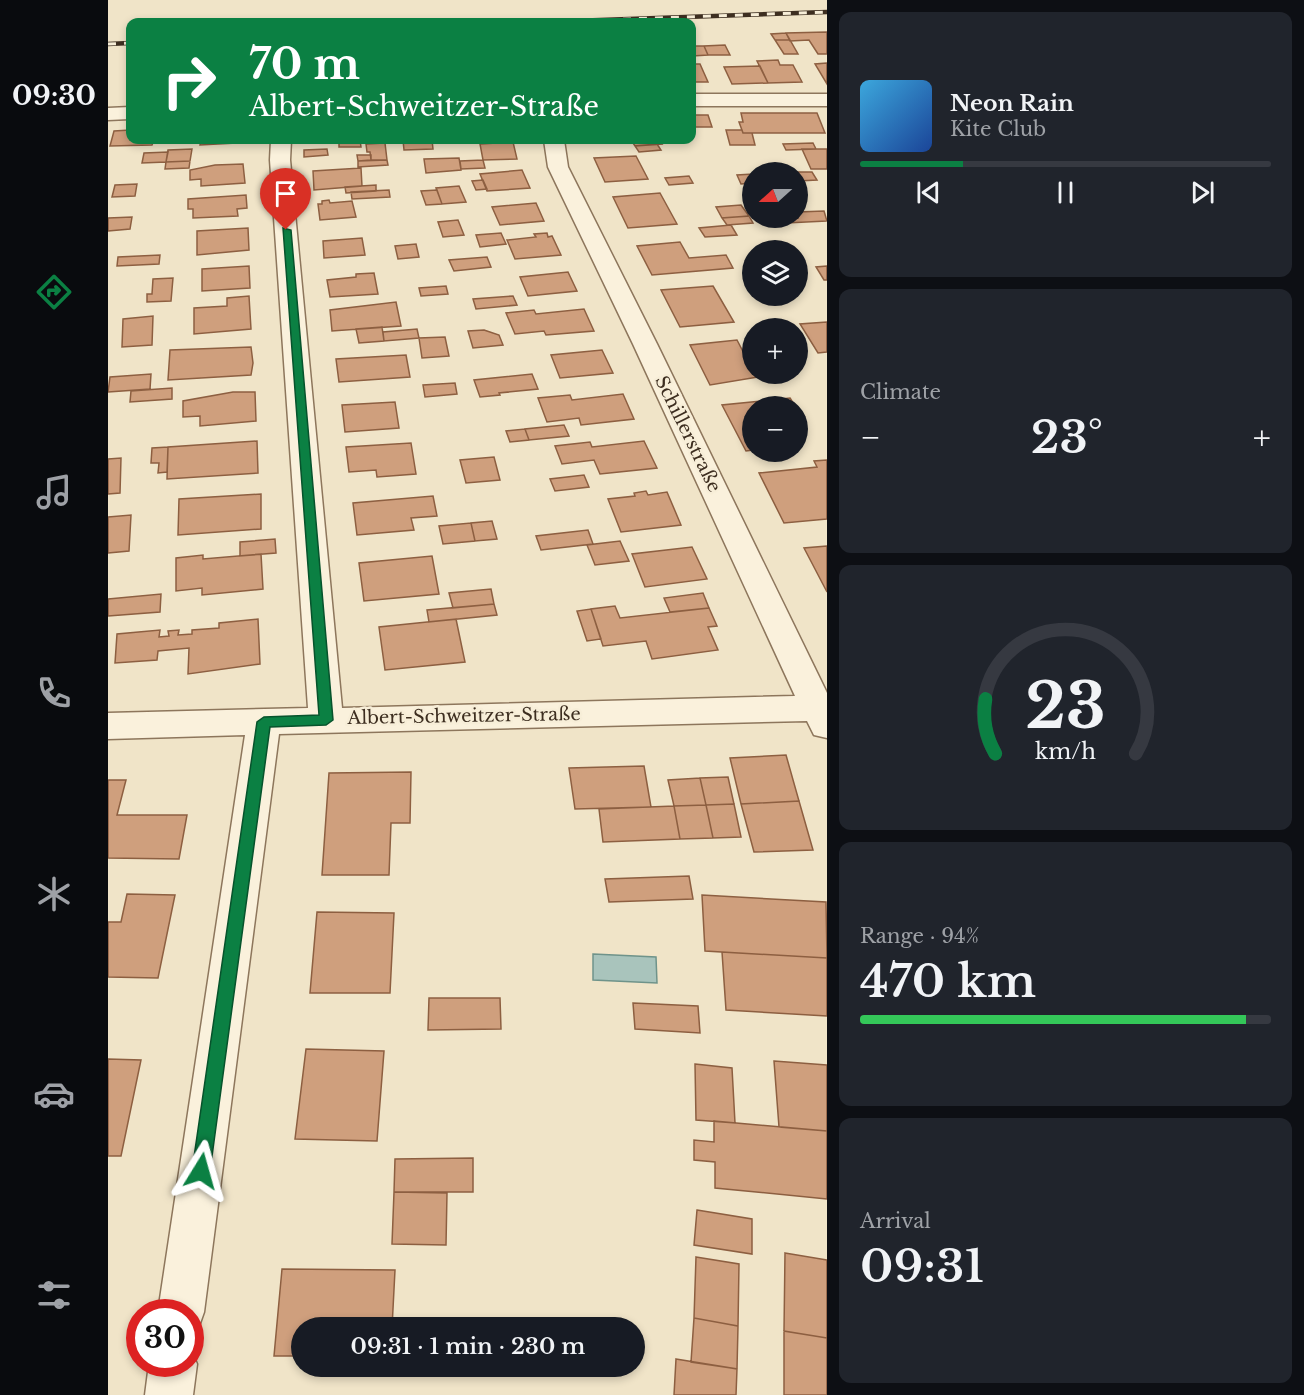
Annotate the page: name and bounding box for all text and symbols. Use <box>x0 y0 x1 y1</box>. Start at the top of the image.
text: 70 m <box>249 38 360 90</box>
icon: right <box>150 42 228 120</box>
text: 09:30 <box>12 79 96 112</box>
text: Albert-Schweitzer-Straße <box>249 90 599 123</box>
text: Neon Rain <box>950 90 1074 117</box>
text: Kite Club <box>950 117 1046 141</box>
north arrow <box>742 162 808 228</box>
map controls <box>742 162 808 462</box>
pin <box>260 168 311 230</box>
icon: previous <box>912 176 945 209</box>
icon: pause <box>1049 176 1082 209</box>
icon: next <box>1186 176 1219 209</box>
icon: arrive <box>269 177 302 210</box>
button: layers <box>742 240 808 306</box>
icon: directions <box>33 271 75 313</box>
button: + <box>742 318 808 384</box>
street label: Schillerstraße <box>650 372 726 496</box>
text: Climate <box>860 380 941 404</box>
button: − <box>742 396 808 462</box>
text: 23° <box>1031 409 1103 465</box>
text: − <box>860 417 881 458</box>
text: + <box>1253 417 1271 458</box>
icon: music <box>33 471 75 513</box>
text: 23 <box>1025 668 1106 746</box>
icon: phone <box>33 672 75 714</box>
street label: Albert-Schweitzer-Straße <box>346 703 581 729</box>
text: km/h <box>1035 739 1096 766</box>
icon: climate <box>33 873 75 915</box>
text: Range · 94% <box>860 924 979 948</box>
text: 470 km <box>860 953 1036 1009</box>
icon: car <box>33 1073 75 1115</box>
position arrow <box>169 1139 233 1203</box>
text: Arrival <box>860 1209 931 1233</box>
text: 09:31 <box>860 1238 984 1294</box>
icon: filters <box>33 1274 75 1316</box>
speed limit sign: 30 <box>126 1299 204 1377</box>
text: 09:31 · 1 min · 230 m <box>351 1333 585 1360</box>

